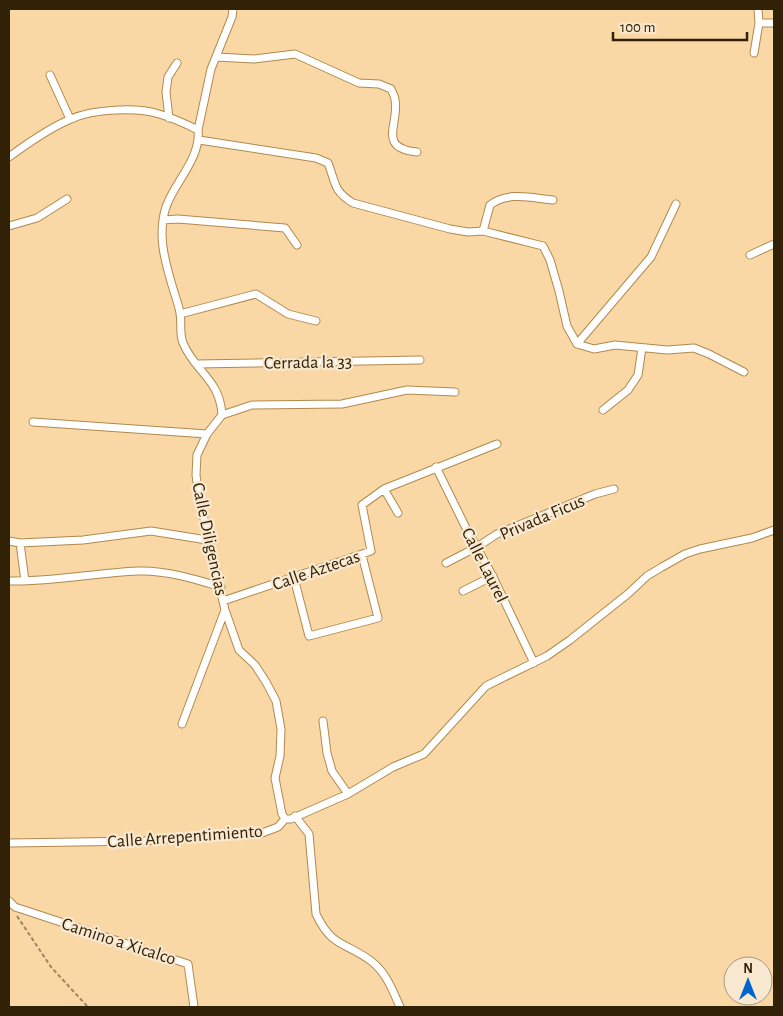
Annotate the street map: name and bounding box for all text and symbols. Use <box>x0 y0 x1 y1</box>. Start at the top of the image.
scale bar <box>613 10 747 42</box>
text: 100 m <box>620 20 655 35</box>
street label: Cerrada la 33 <box>264 353 352 373</box>
street label: Calle Diligencias <box>188 481 230 597</box>
street label: Privada Ficus <box>497 492 588 544</box>
street label: Calle Laurel <box>458 525 511 606</box>
street label: Calle Aztecas <box>270 548 362 594</box>
street label: Calle Arrepentimiento <box>107 823 263 851</box>
street label: Camino a Xicalco <box>59 915 178 969</box>
north arrow <box>723 956 773 1006</box>
text: N <box>743 962 753 976</box>

